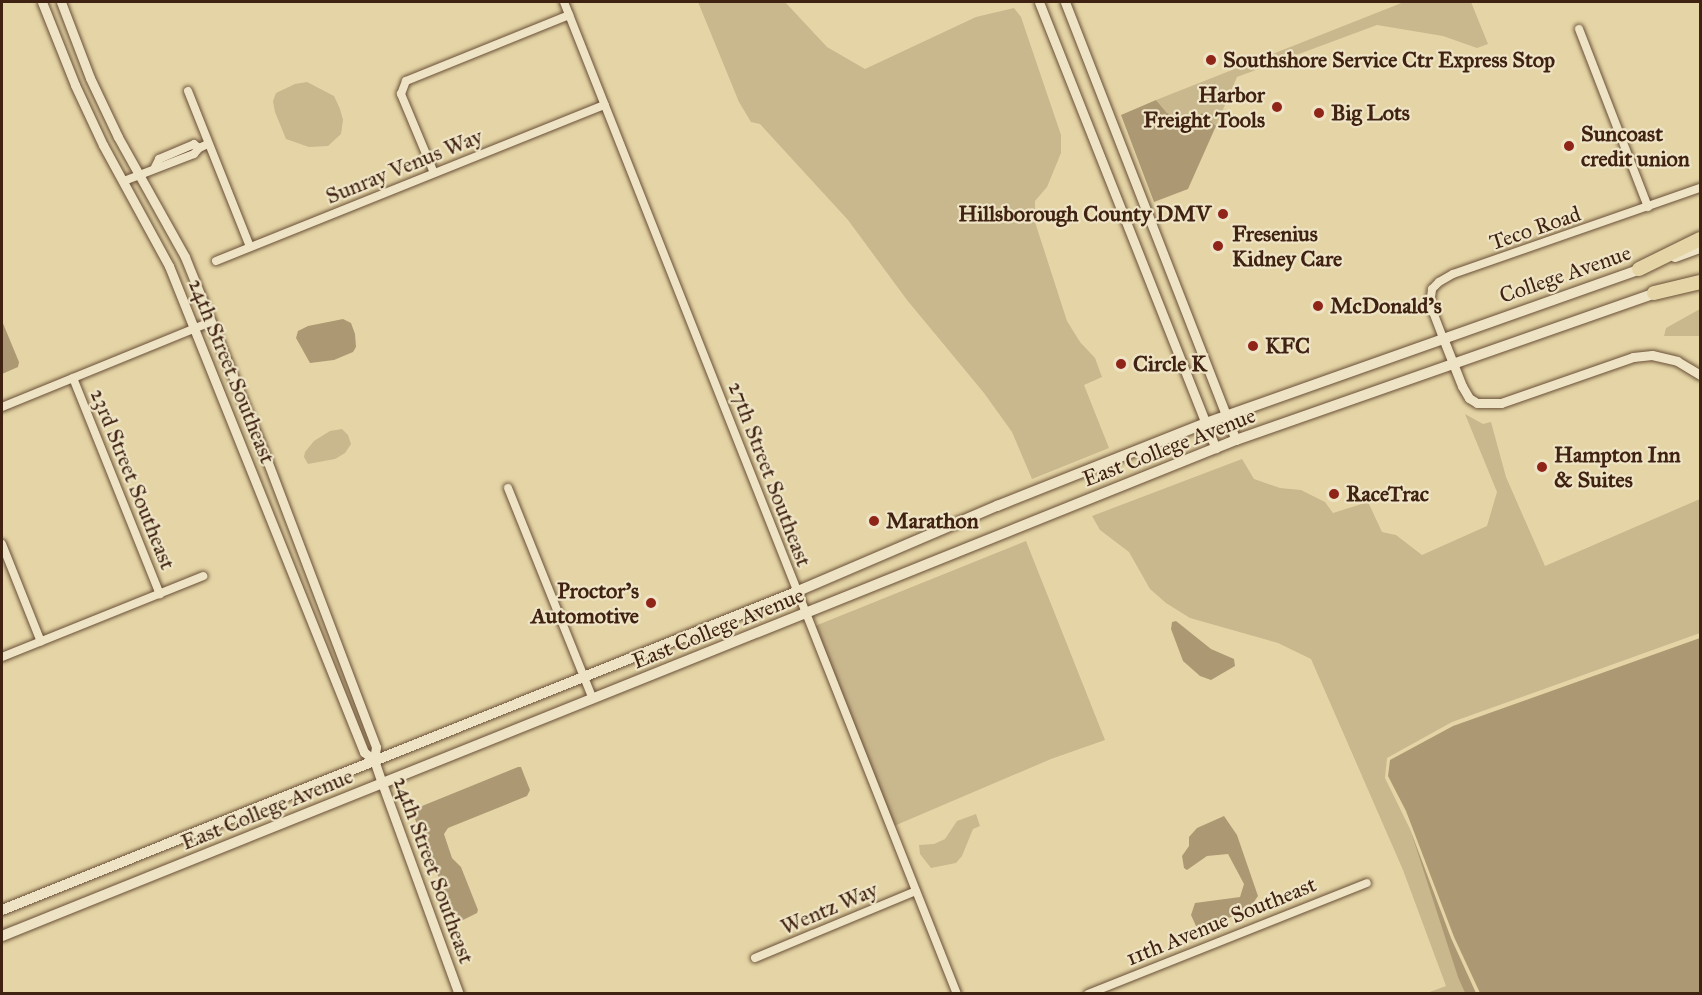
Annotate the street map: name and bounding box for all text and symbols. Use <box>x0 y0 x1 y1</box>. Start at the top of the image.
place label: Southshore Service Ctr Express Stop <box>1223 47 1555 73</box>
marker: Southshore Service Ctr Express Stop <box>1204 53 1218 67</box>
place label: Harbor Freight Tools <box>1143 81 1265 132</box>
marker: Harbor Freight Tools <box>1270 100 1284 114</box>
place label: Big Lots <box>1331 100 1410 126</box>
marker: Big Lots <box>1312 106 1326 120</box>
place label: Suncoast credit union <box>1581 120 1690 172</box>
street label: Sunray Venus Way <box>322 122 486 210</box>
marker: Suncoast credit union <box>1562 139 1576 153</box>
street label: Teco Road <box>1486 200 1584 256</box>
place label: Hillsborough County DMV <box>958 201 1211 227</box>
marker: Hillsborough County DMV <box>1216 207 1230 221</box>
place label: Fresenius Kidney Care <box>1232 220 1342 272</box>
marker: Fresenius Kidney Care <box>1209 237 1227 255</box>
street label: College Avenue <box>1496 239 1634 309</box>
street label: 24th Street Southeast <box>183 275 281 467</box>
place label: McDonald's <box>1330 293 1442 319</box>
marker: McDonald's <box>1311 299 1325 313</box>
place label: KFC <box>1265 333 1310 359</box>
marker: KFC <box>1246 339 1260 353</box>
place label: Circle K <box>1133 351 1207 377</box>
marker: Circle K <box>1114 357 1128 371</box>
street label: 27th Street Southeast <box>723 378 817 570</box>
street label: 23rd Street Southeast <box>85 385 181 573</box>
street label: East College Avenue <box>1079 402 1259 492</box>
place label: Hampton Inn & Suites <box>1554 441 1681 493</box>
marker: Hampton Inn & Suites <box>1535 460 1549 474</box>
place label: RaceTrac <box>1346 481 1429 507</box>
marker: RaceTrac <box>1327 487 1341 501</box>
place label: Marathon <box>886 508 979 534</box>
marker: Marathon <box>867 514 881 528</box>
place label: Proctor's Automotive <box>531 577 639 628</box>
street label: East College Avenue <box>628 581 808 675</box>
marker: Proctor's Automotive <box>644 596 658 610</box>
street label: East College Avenue <box>177 762 357 856</box>
street label: 24th Street Southeast <box>388 773 480 967</box>
street label: 11th Avenue Southeast <box>1122 871 1320 971</box>
street label: Wentz Way <box>777 876 881 940</box>

